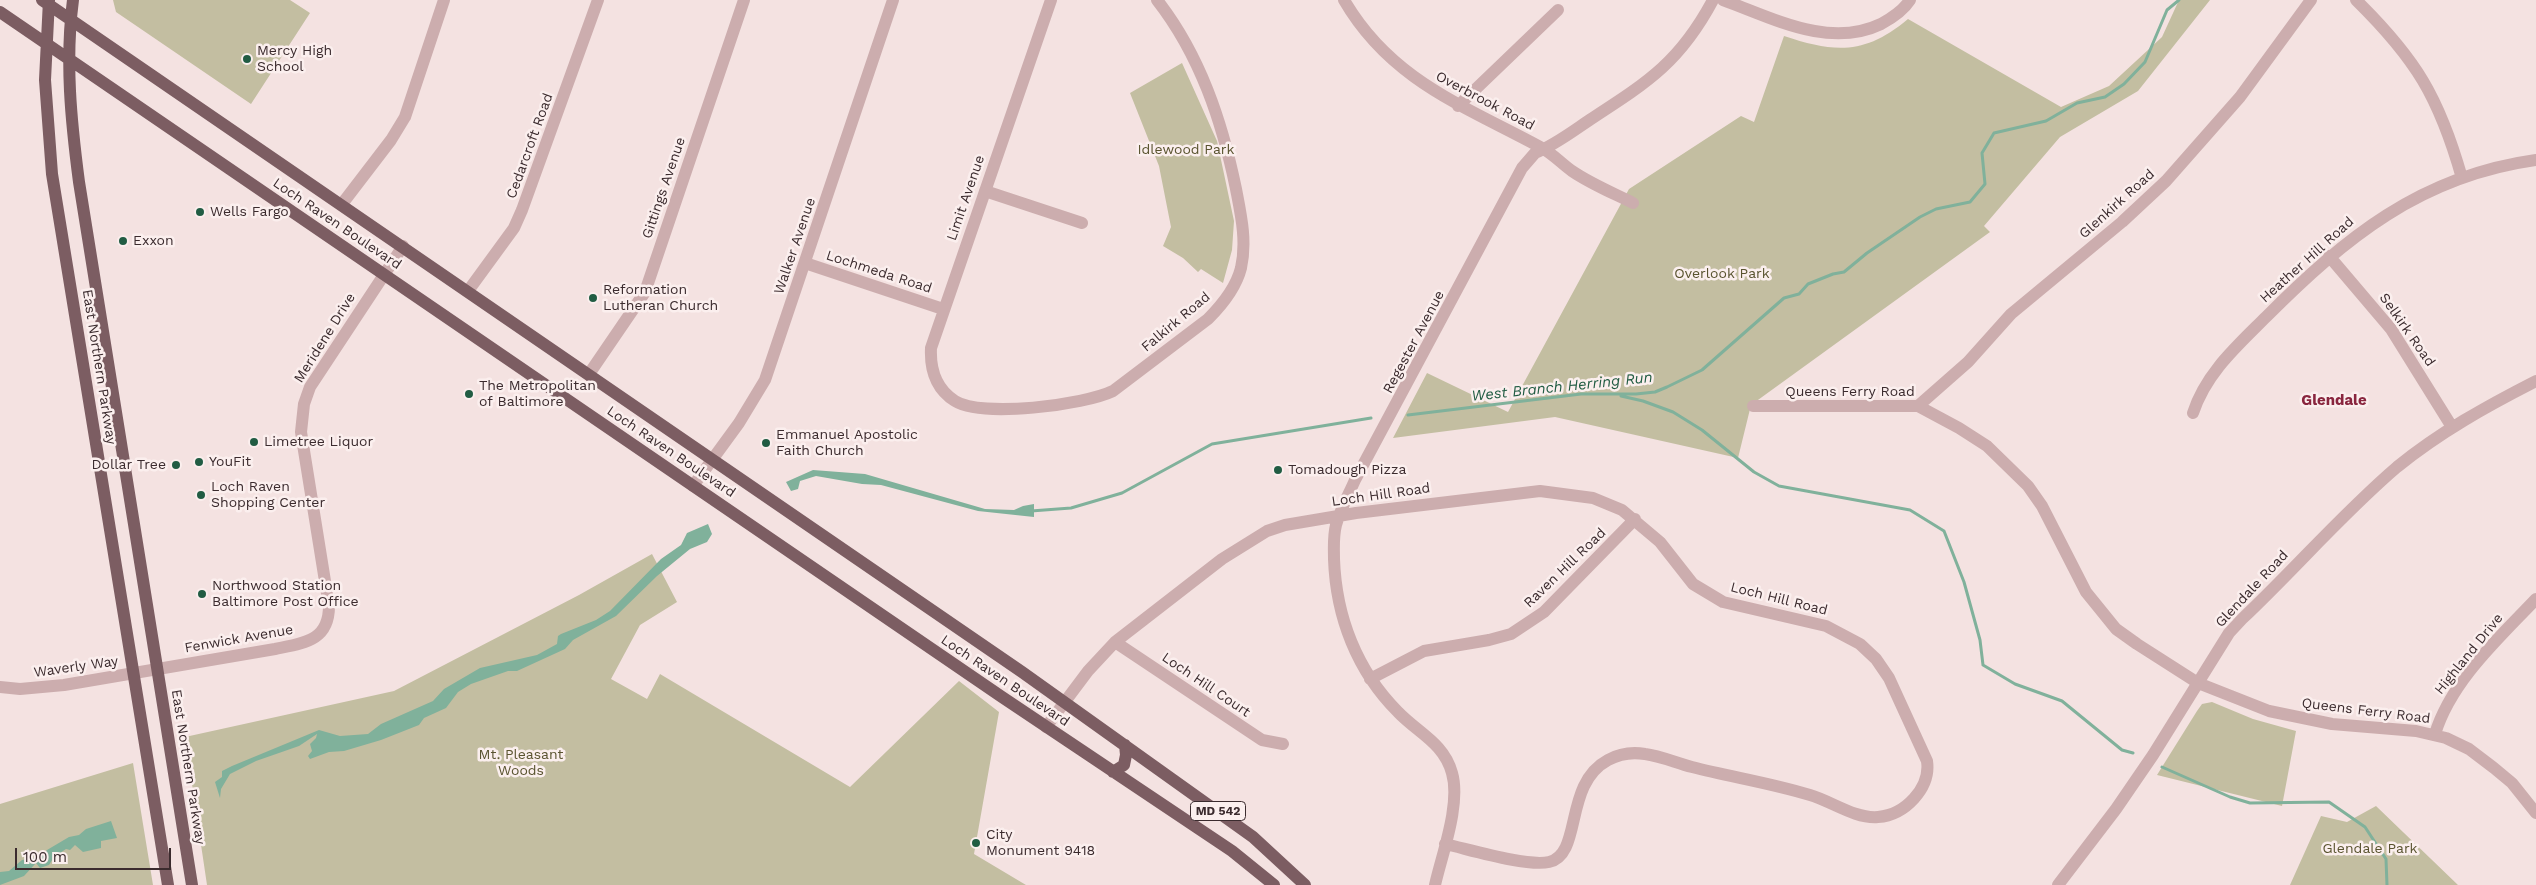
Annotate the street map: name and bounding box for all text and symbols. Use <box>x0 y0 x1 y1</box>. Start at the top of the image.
place label: Mercy High School <box>257 43 332 75</box>
marker: Mercy High School <box>241 53 253 65</box>
street label: Overbrook Road <box>1433 68 1537 134</box>
street label: Cedarcroft Road <box>503 91 557 201</box>
street label: Gittings Avenue <box>639 135 689 241</box>
park label: Idlewood Park <box>1138 142 1234 158</box>
street label: Limit Avenue <box>944 153 988 243</box>
street label: Glenkirk Road <box>2076 166 2158 242</box>
street label: Loch Raven Boulevard <box>270 175 404 273</box>
street label: Walker Avenue <box>771 196 819 296</box>
place label: Wells Fargo <box>210 204 289 220</box>
marker: Wells Fargo <box>194 206 206 218</box>
street label: Heather Hill Road <box>2257 213 2357 307</box>
place label: Exxon <box>133 233 174 249</box>
marker: Exxon <box>117 235 129 247</box>
street label: Lochmeda Road <box>824 247 934 297</box>
park label: Overlook Park <box>1674 266 1770 282</box>
place label: Reformation Lutheran Church <box>603 282 718 314</box>
street label: East Northern Parkway <box>78 288 120 446</box>
street label: Falkirk Road <box>1138 288 1214 356</box>
street label: Regester Avenue <box>1380 288 1448 396</box>
street label: Meridene Drive <box>291 290 359 386</box>
street label: Selkirk Road <box>2376 290 2438 370</box>
marker: Reformation Lutheran Church <box>587 292 599 304</box>
water label: West Branch Herring Run <box>1471 369 1653 405</box>
place label: The Metropolitan of Baltimore <box>479 378 596 411</box>
street label: Queens Ferry Road <box>1785 384 1915 400</box>
marker: The Metropolitan of Baltimore <box>463 388 475 400</box>
district label: Glendale <box>2301 392 2367 410</box>
street label: Loch Raven Boulevard <box>604 403 738 501</box>
place label: Emmanuel Apostolic Faith Church <box>776 427 918 460</box>
place label: Limetree Liquor <box>264 434 373 450</box>
marker: Limetree Liquor <box>248 436 260 448</box>
marker: Emmanuel Apostolic Faith Church <box>760 437 772 449</box>
place label: YouFit <box>209 454 251 470</box>
marker: YouFit <box>193 456 205 468</box>
place label: Dollar Tree <box>91 457 166 473</box>
marker: Dollar Tree <box>170 459 182 471</box>
place label: Tomadough Pizza <box>1288 462 1406 478</box>
marker: Tomadough Pizza <box>1272 464 1284 476</box>
place label: Loch Raven Shopping Center <box>211 479 325 512</box>
street label: Loch Hill Road <box>1331 480 1431 510</box>
marker: Loch Raven Shopping Center <box>195 489 207 501</box>
street label: Raven Hill Road <box>1521 525 1609 611</box>
street label: Glendale Road <box>2212 547 2292 631</box>
place label: Northwood Station Baltimore Post Office <box>212 578 359 610</box>
street label: Loch Hill Road <box>1729 579 1829 619</box>
marker: Northwood Station Baltimore Post Office <box>196 588 208 600</box>
street label: Highland Drive <box>2431 610 2507 698</box>
street label: Fenwick Avenue <box>183 621 295 657</box>
street label: Loch Raven Boulevard <box>938 632 1072 730</box>
street label: Loch Hill Court <box>1159 649 1253 721</box>
street label: Waverly Way <box>33 653 119 681</box>
street label: East Northern Parkway <box>167 688 209 846</box>
street label: Queens Ferry Road <box>2301 695 2431 727</box>
park label: Mt. Pleasant Woods <box>479 747 563 780</box>
road number: MD 542 <box>1190 801 1246 820</box>
place label: City Monument 9418 <box>986 827 1095 860</box>
marker: City Monument 9418 <box>970 837 982 849</box>
scale bar <box>18 838 174 870</box>
park label: Glendale Park <box>2322 841 2418 857</box>
text: 100 m <box>23 848 67 866</box>

